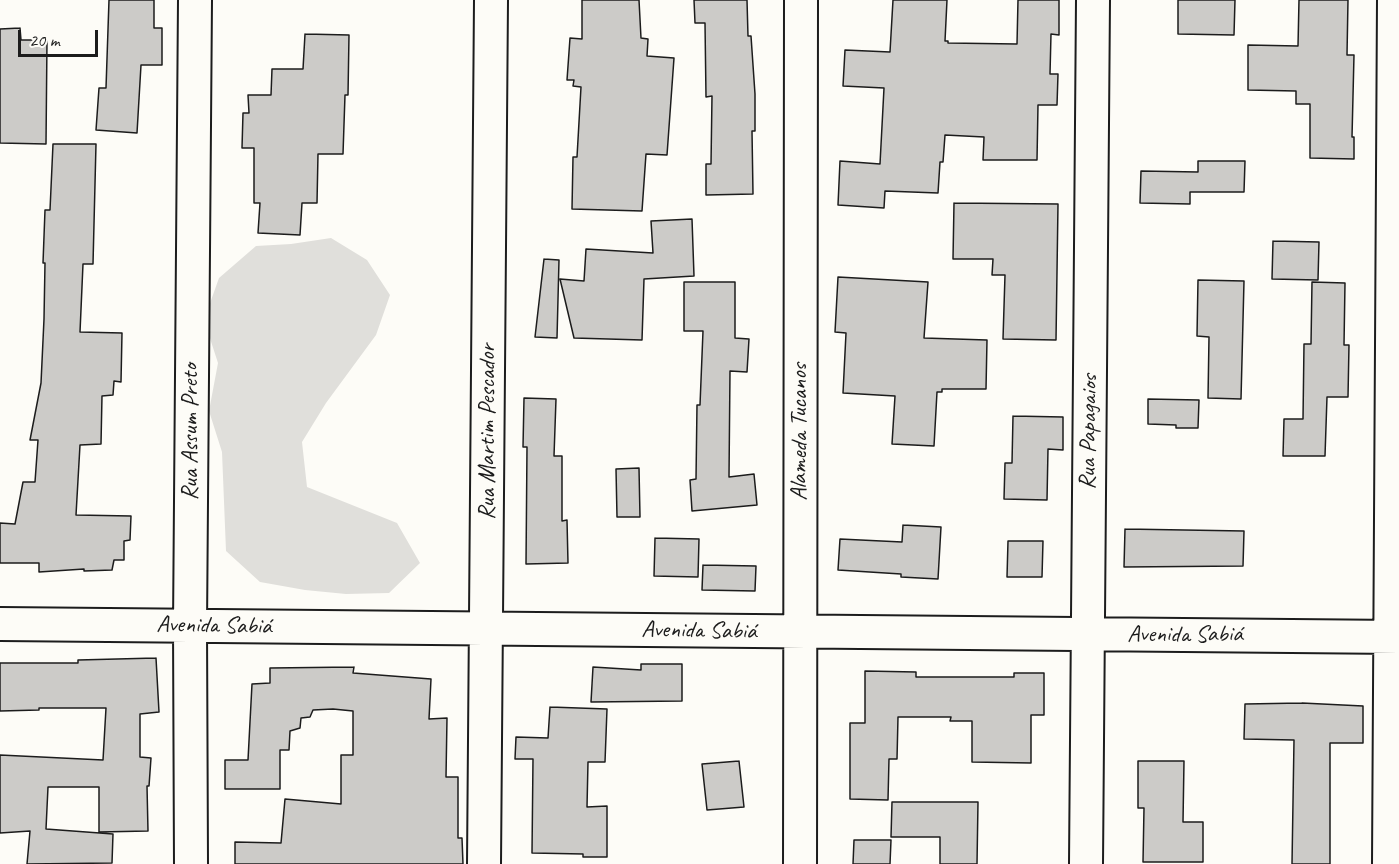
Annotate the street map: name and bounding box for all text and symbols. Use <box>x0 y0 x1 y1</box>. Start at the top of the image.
scale bar <box>21 18 100 56</box>
text: 20 m <box>29 29 60 51</box>
street label: Rua Martim Pescador <box>474 344 502 520</box>
street label: Alameda Tucanos <box>786 363 814 501</box>
street label: Rua Assum Preto <box>177 364 205 500</box>
street label: Rua Papagaios <box>1074 374 1104 490</box>
street label: Avenida Sabiá <box>156 611 272 641</box>
street label: Avenida Sabiá <box>641 616 757 646</box>
street label: Avenida Sabiá <box>1127 621 1243 649</box>

